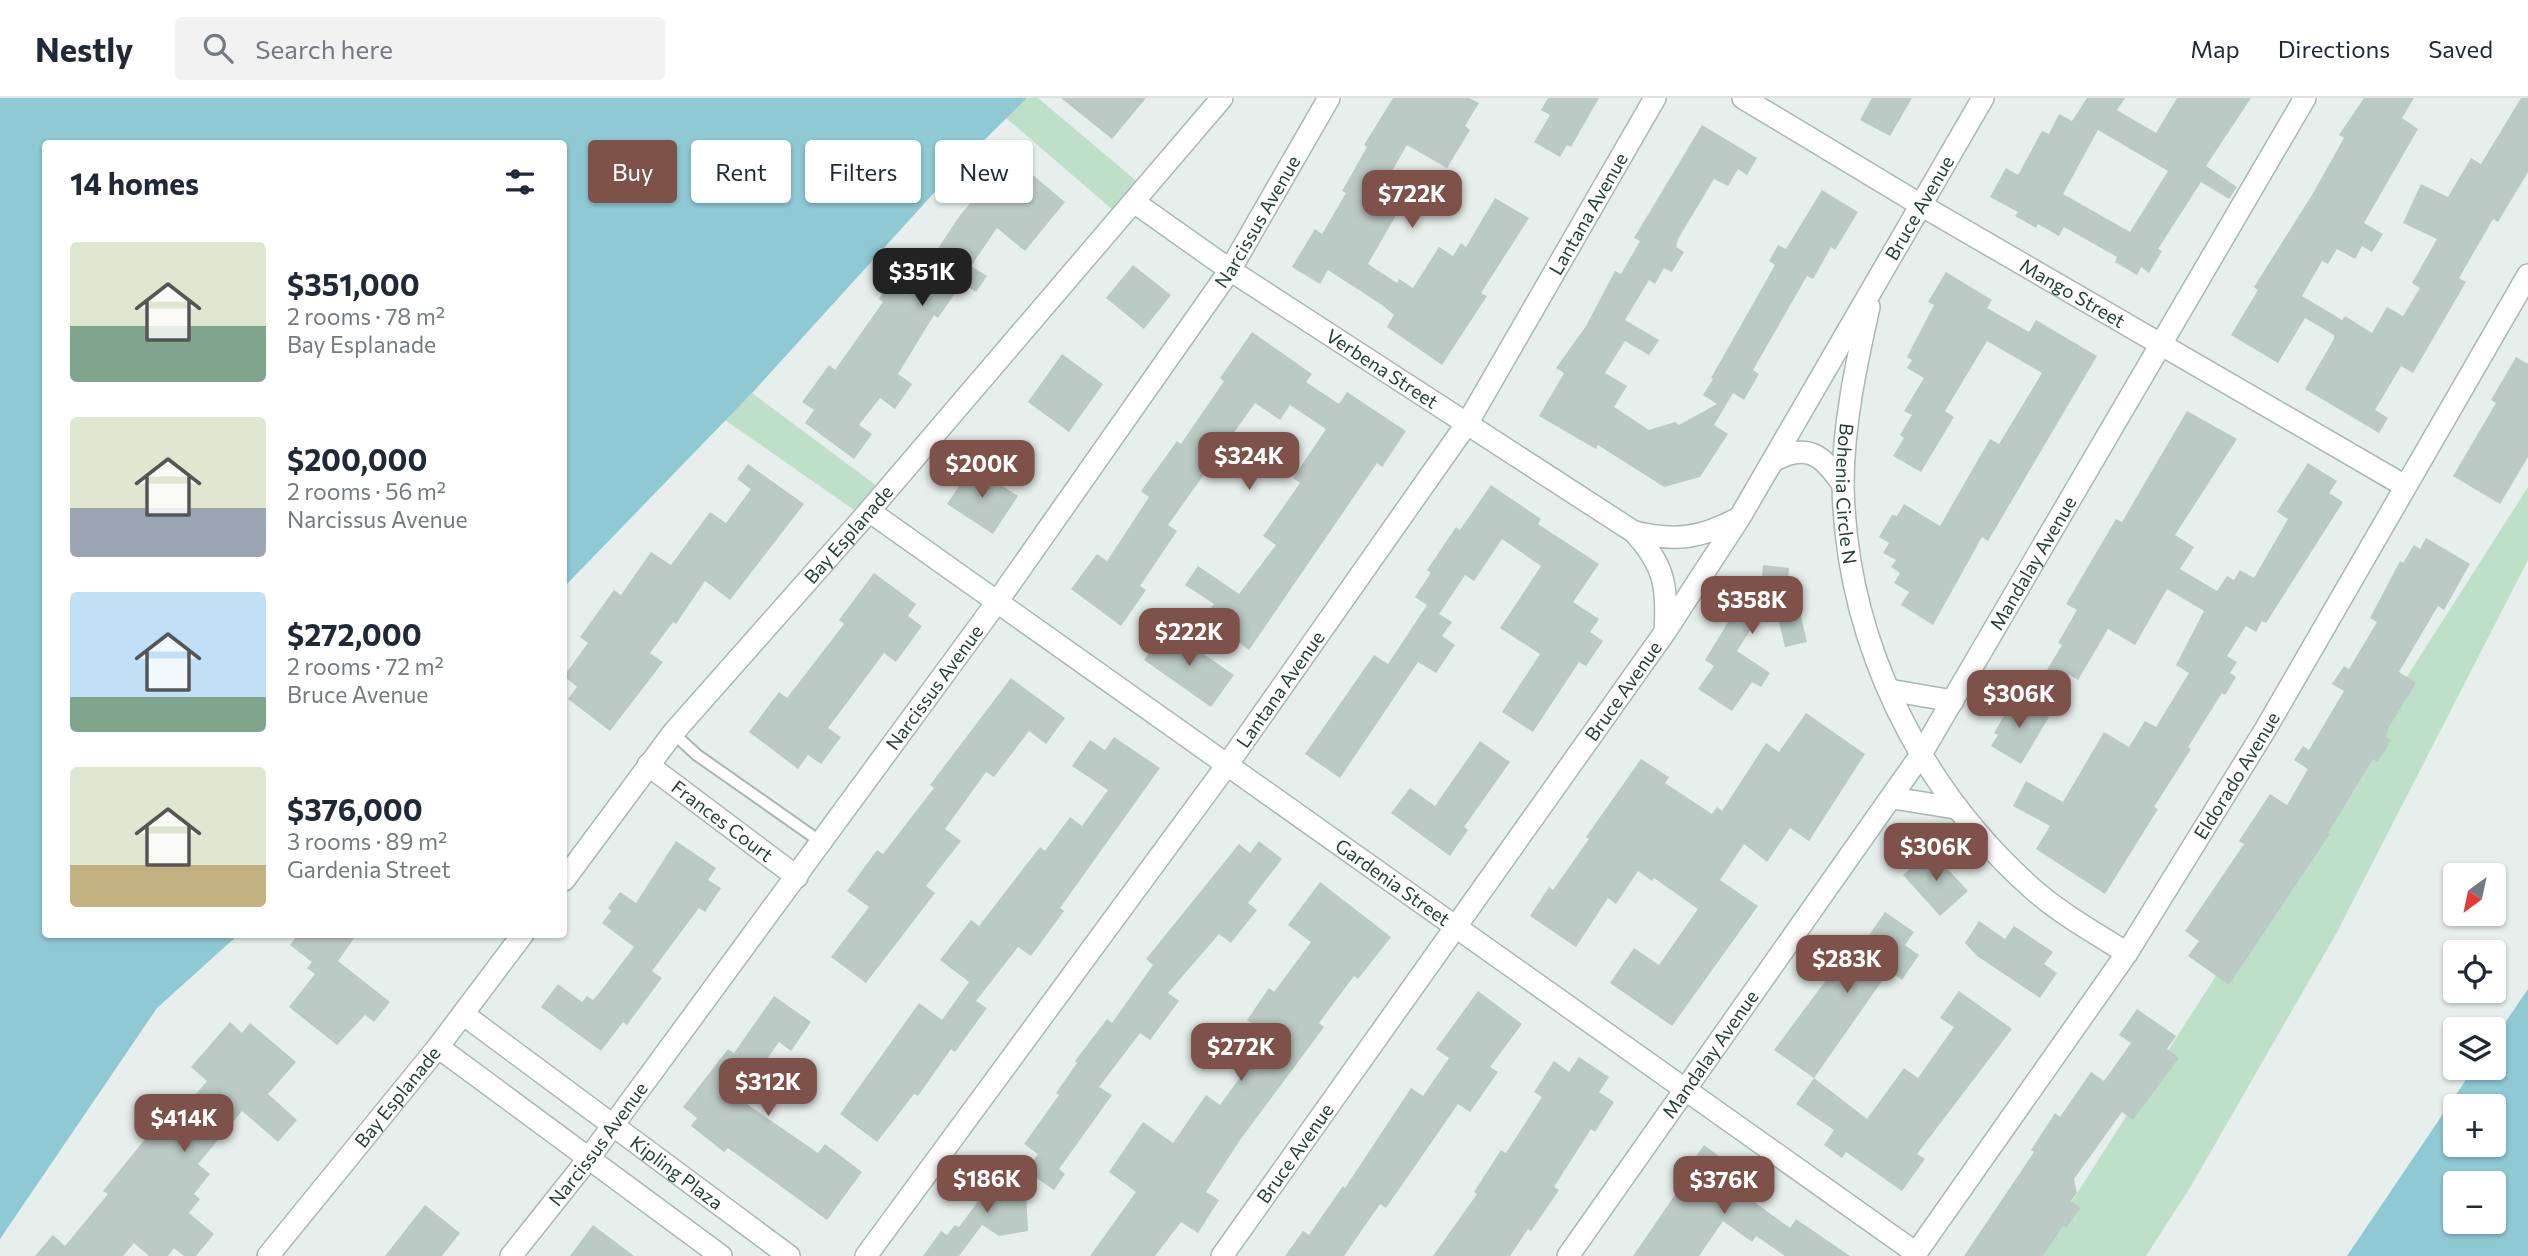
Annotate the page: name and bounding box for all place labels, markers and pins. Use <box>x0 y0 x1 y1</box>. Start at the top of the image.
pin: $722K <box>1363 170 1461 230</box>
pin: $351K <box>873 248 971 308</box>
pin: $324K <box>1200 432 1298 492</box>
pin: $200K <box>933 440 1031 500</box>
pin: $358K <box>1703 576 1801 636</box>
pin: $222K <box>1140 608 1238 668</box>
pin: $306K <box>1970 670 2068 730</box>
pin: $306K <box>1887 824 1985 883</box>
pin: $283K <box>1798 936 1896 995</box>
pin: $272K <box>1192 1024 1290 1083</box>
pin: $312K <box>719 1058 817 1118</box>
pin: $414K <box>135 1094 233 1154</box>
pin: $186K <box>938 1156 1036 1215</box>
pin: $376K <box>1675 1156 1773 1216</box>

